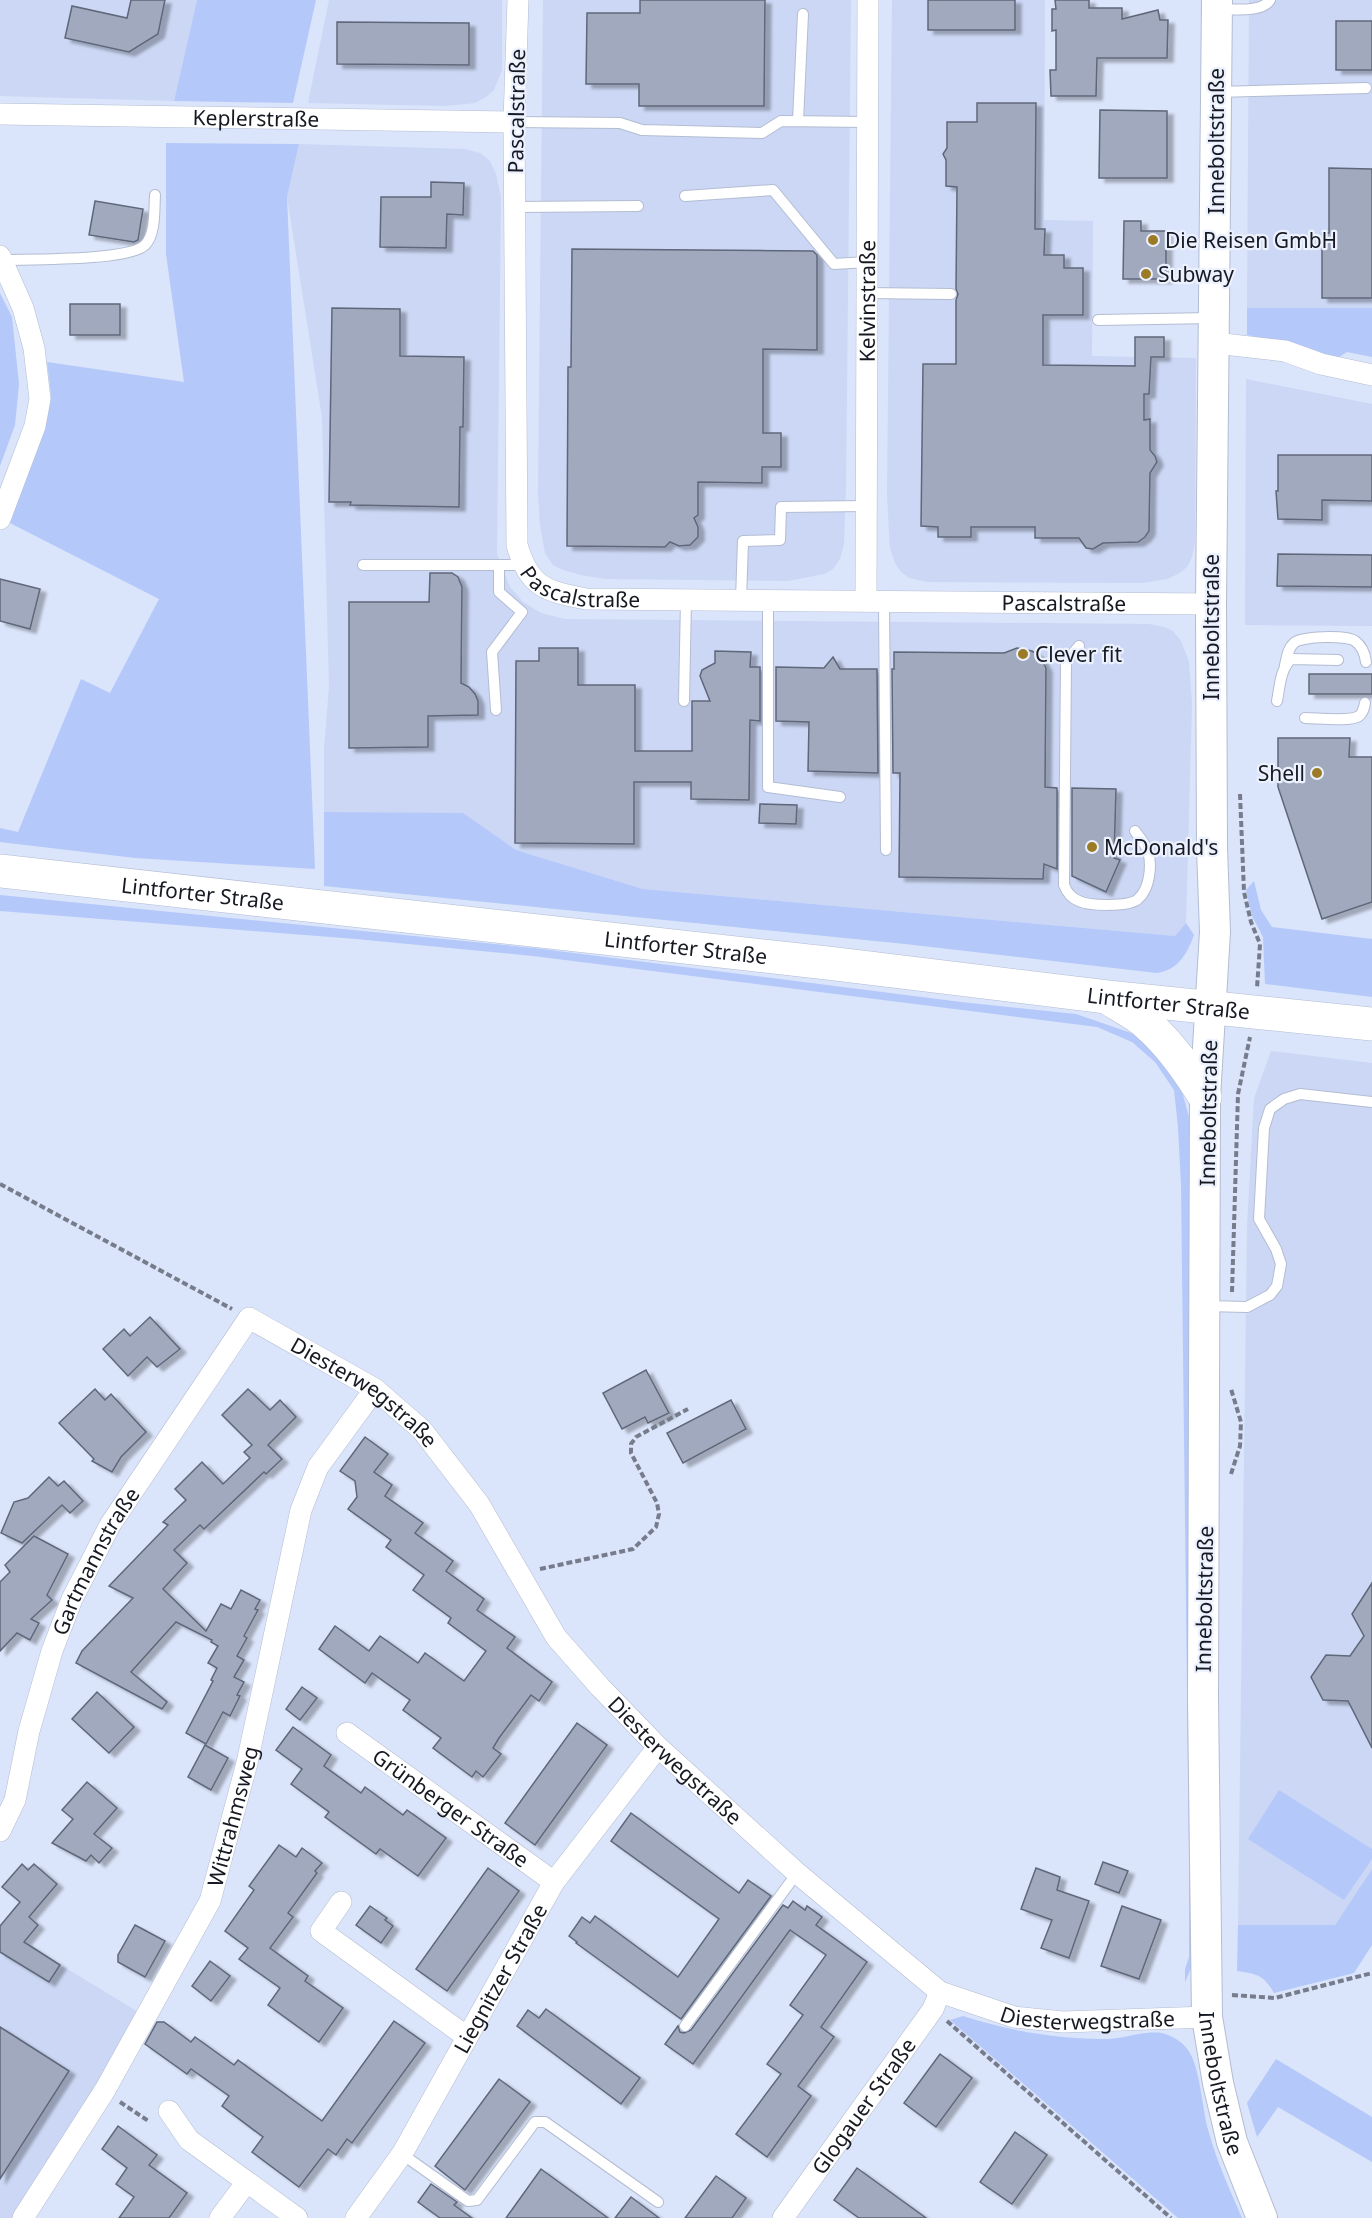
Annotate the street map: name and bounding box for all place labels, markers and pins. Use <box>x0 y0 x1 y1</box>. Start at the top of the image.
place label: Die Reisen GmbH <box>1165 226 1337 254</box>
marker: Die Reisen GmbH <box>1146 233 1160 247</box>
place label: Subway <box>1158 260 1234 288</box>
marker: Subway <box>1139 267 1153 281</box>
place label: Clever fit <box>1035 640 1122 668</box>
marker: Clever fit <box>1016 647 1030 661</box>
place label: Shell <box>1258 759 1305 787</box>
marker: Shell <box>1310 766 1324 780</box>
place label: McDonald's <box>1104 833 1218 861</box>
marker: McDonald's <box>1085 840 1099 854</box>

